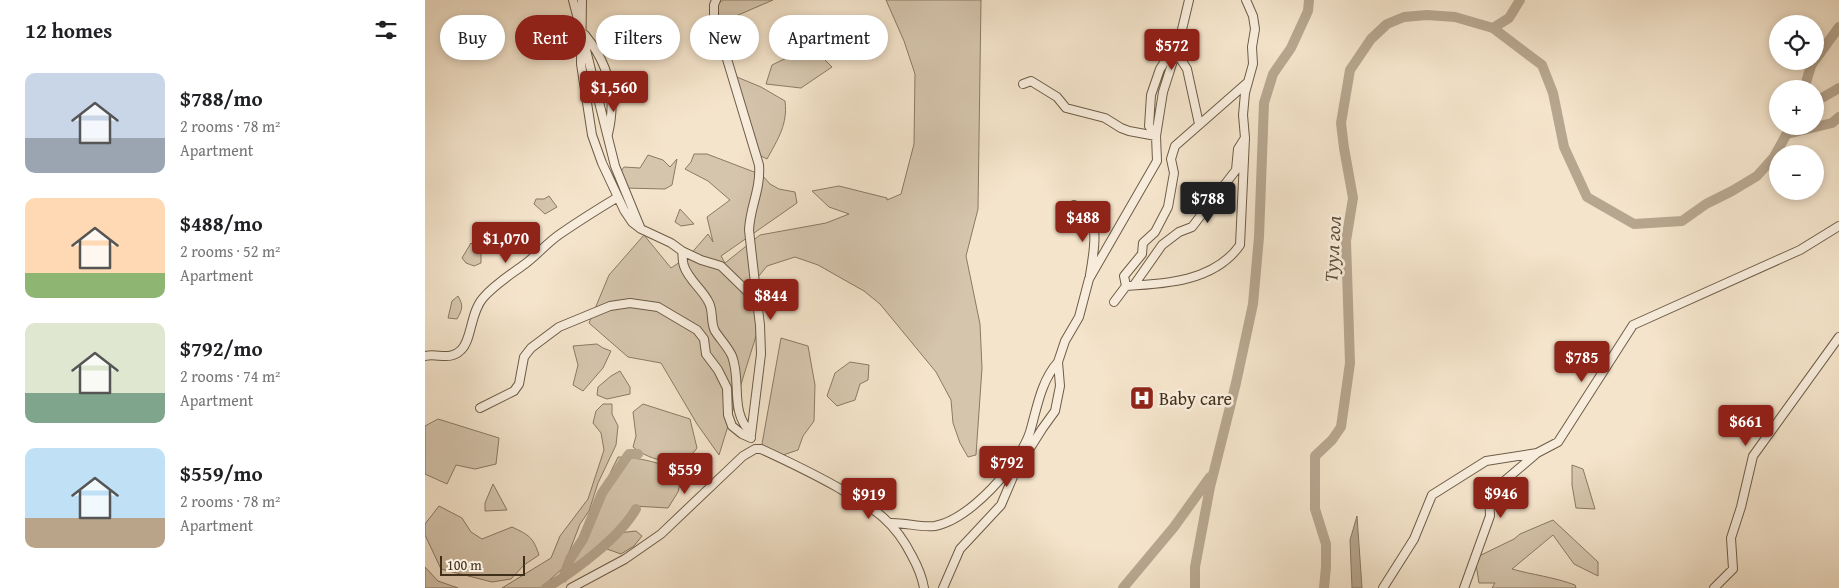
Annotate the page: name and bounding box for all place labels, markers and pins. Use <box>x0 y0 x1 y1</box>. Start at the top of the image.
pin: $572 <box>1142 28 1202 71</box>
pin: $1,560 <box>573 70 655 113</box>
pin: $788 <box>1178 182 1238 224</box>
pin: $488 <box>1053 200 1113 243</box>
pin: $1,070 <box>465 222 547 264</box>
pin: $844 <box>741 278 801 321</box>
pin: $785 <box>1552 340 1612 383</box>
hospital icon: Baby care <box>1129 385 1155 411</box>
place label: Baby care <box>1159 385 1232 412</box>
pin: $661 <box>1716 404 1776 447</box>
pin: $792 <box>977 446 1037 488</box>
pin: $559 <box>655 452 715 495</box>
pin: $946 <box>1471 476 1531 519</box>
pin: $919 <box>839 478 899 520</box>

